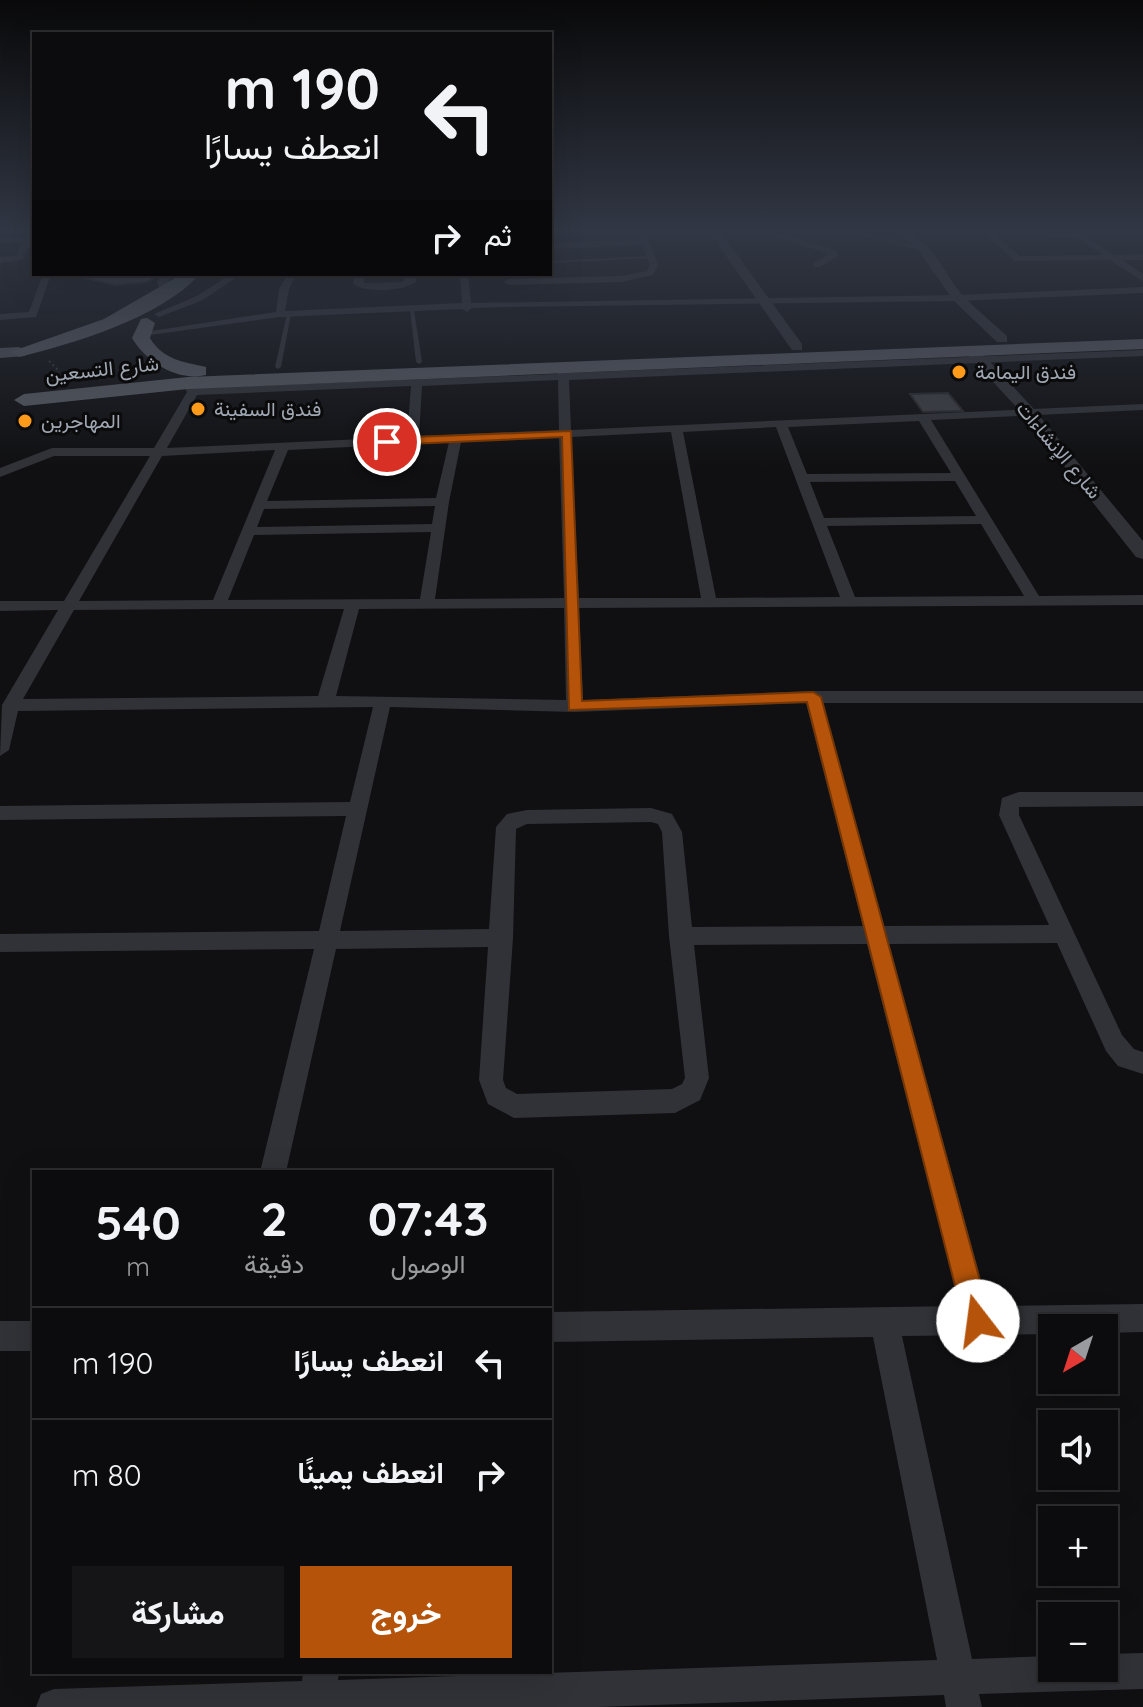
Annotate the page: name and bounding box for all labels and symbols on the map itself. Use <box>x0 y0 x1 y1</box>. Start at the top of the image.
street label: شارع التسعين <box>44 350 160 389</box>
place label: فندق اليمامة <box>975 359 1076 384</box>
marker: فندق اليمامة <box>950 363 968 381</box>
place label: فندق السفينة <box>214 396 321 421</box>
street label: شارع الإنشاءات <box>1010 396 1107 505</box>
marker: فندق السفينة <box>189 400 207 418</box>
place label: المهاجرين <box>41 408 121 434</box>
pin <box>353 408 421 476</box>
marker: المهاجرين <box>16 412 34 430</box>
position arrow <box>936 1279 1020 1363</box>
north arrow <box>1038 1314 1118 1394</box>

